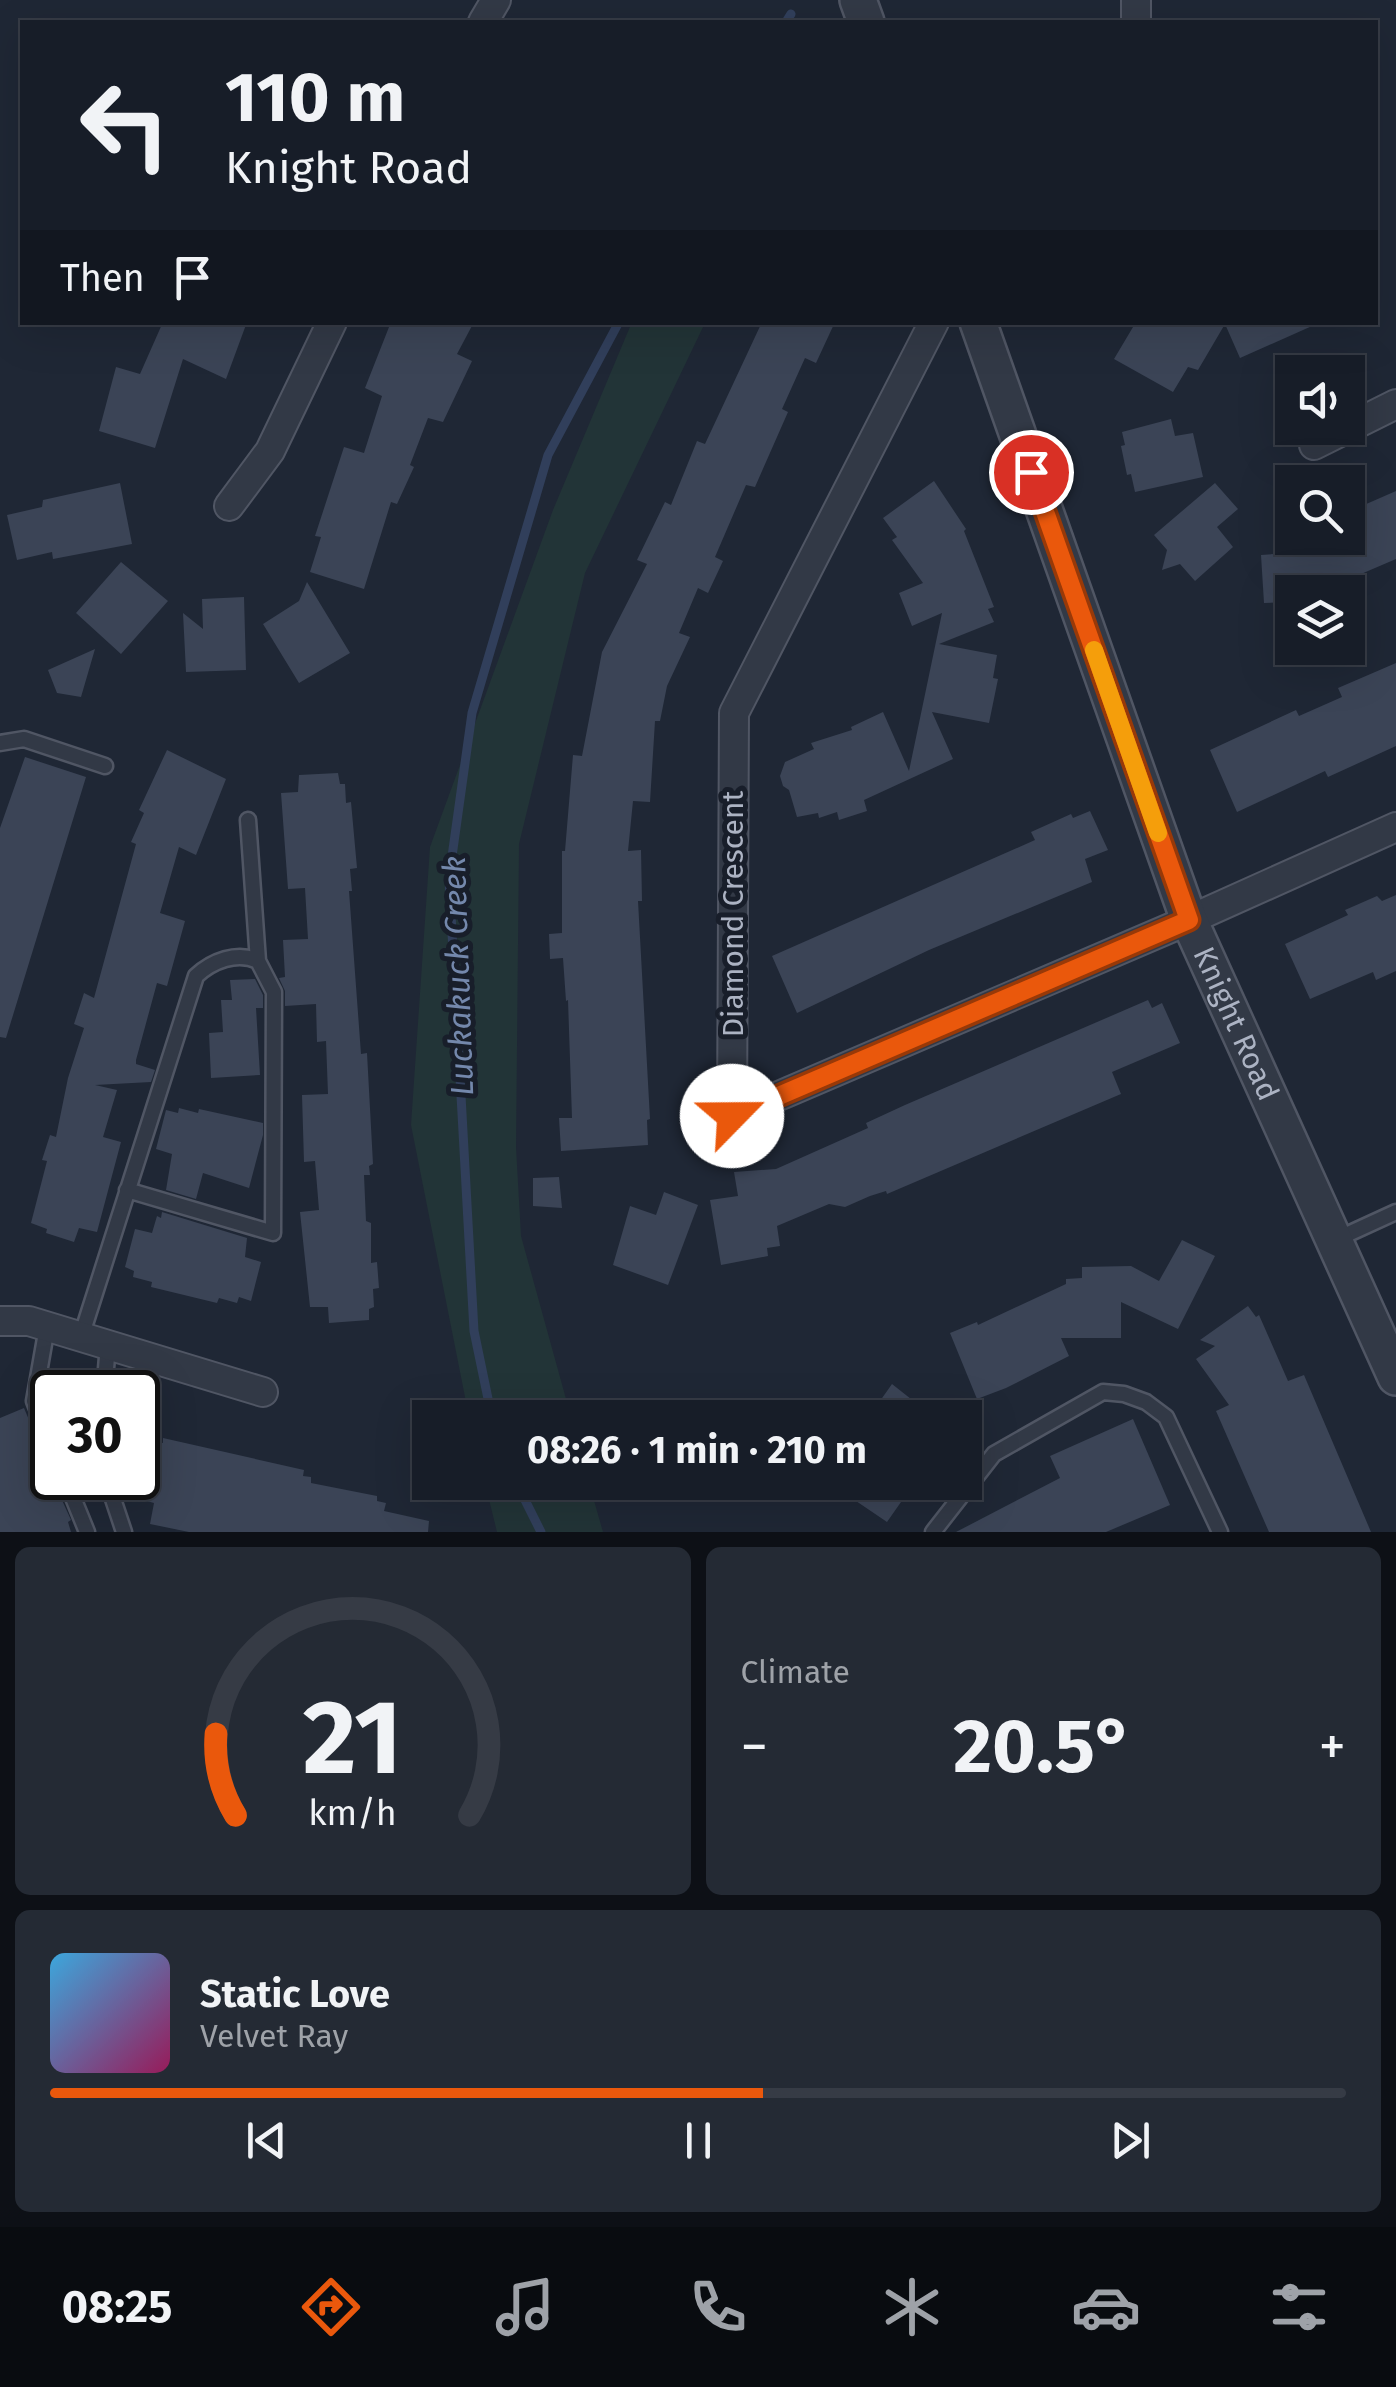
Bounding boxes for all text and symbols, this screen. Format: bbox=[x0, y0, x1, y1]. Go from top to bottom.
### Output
text: 110 m bbox=[225, 56, 405, 140]
icon: left bbox=[60, 60, 190, 190]
text: Knight Road bbox=[225, 141, 472, 195]
icon: arrive bbox=[165, 250, 220, 305]
text: Then bbox=[60, 255, 145, 301]
map controls bbox=[1275, 355, 1365, 665]
button: sound bbox=[1275, 355, 1365, 445]
pin bbox=[989, 430, 1074, 515]
icon: arrive bbox=[1004, 445, 1059, 500]
button: search bbox=[1275, 465, 1365, 555]
button: layers bbox=[1275, 575, 1365, 665]
street label: Diamond Crescent bbox=[715, 790, 751, 1037]
water label: Luckakuck Creek bbox=[435, 855, 481, 1097]
street label: Knight Road bbox=[1186, 941, 1286, 1106]
position arrow bbox=[680, 1064, 784, 1168]
speed limit sign: 30 bbox=[30, 1370, 160, 1500]
text: 08:26 · 1 min · 210 m bbox=[527, 1427, 867, 1473]
text: Climate bbox=[741, 1653, 850, 1691]
text: 21 bbox=[303, 1676, 403, 1801]
text: 20.5° bbox=[953, 1702, 1133, 1792]
text: − bbox=[741, 1714, 768, 1780]
text: + bbox=[1319, 1714, 1346, 1780]
text: km/h bbox=[309, 1792, 397, 1834]
text: Static Love bbox=[200, 1971, 390, 2017]
text: Velvet Ray bbox=[200, 2017, 348, 2055]
icon: previous bbox=[239, 2113, 294, 2168]
icon: pause bbox=[671, 2113, 726, 2168]
icon: next bbox=[1103, 2113, 1158, 2168]
icon: directions bbox=[296, 2272, 366, 2342]
icon: music bbox=[490, 2272, 560, 2342]
icon: phone bbox=[683, 2272, 753, 2342]
icon: climate bbox=[877, 2272, 947, 2342]
icon: car bbox=[1071, 2272, 1141, 2342]
icon: filters bbox=[1264, 2272, 1334, 2342]
text: 08:25 bbox=[62, 2280, 172, 2334]

